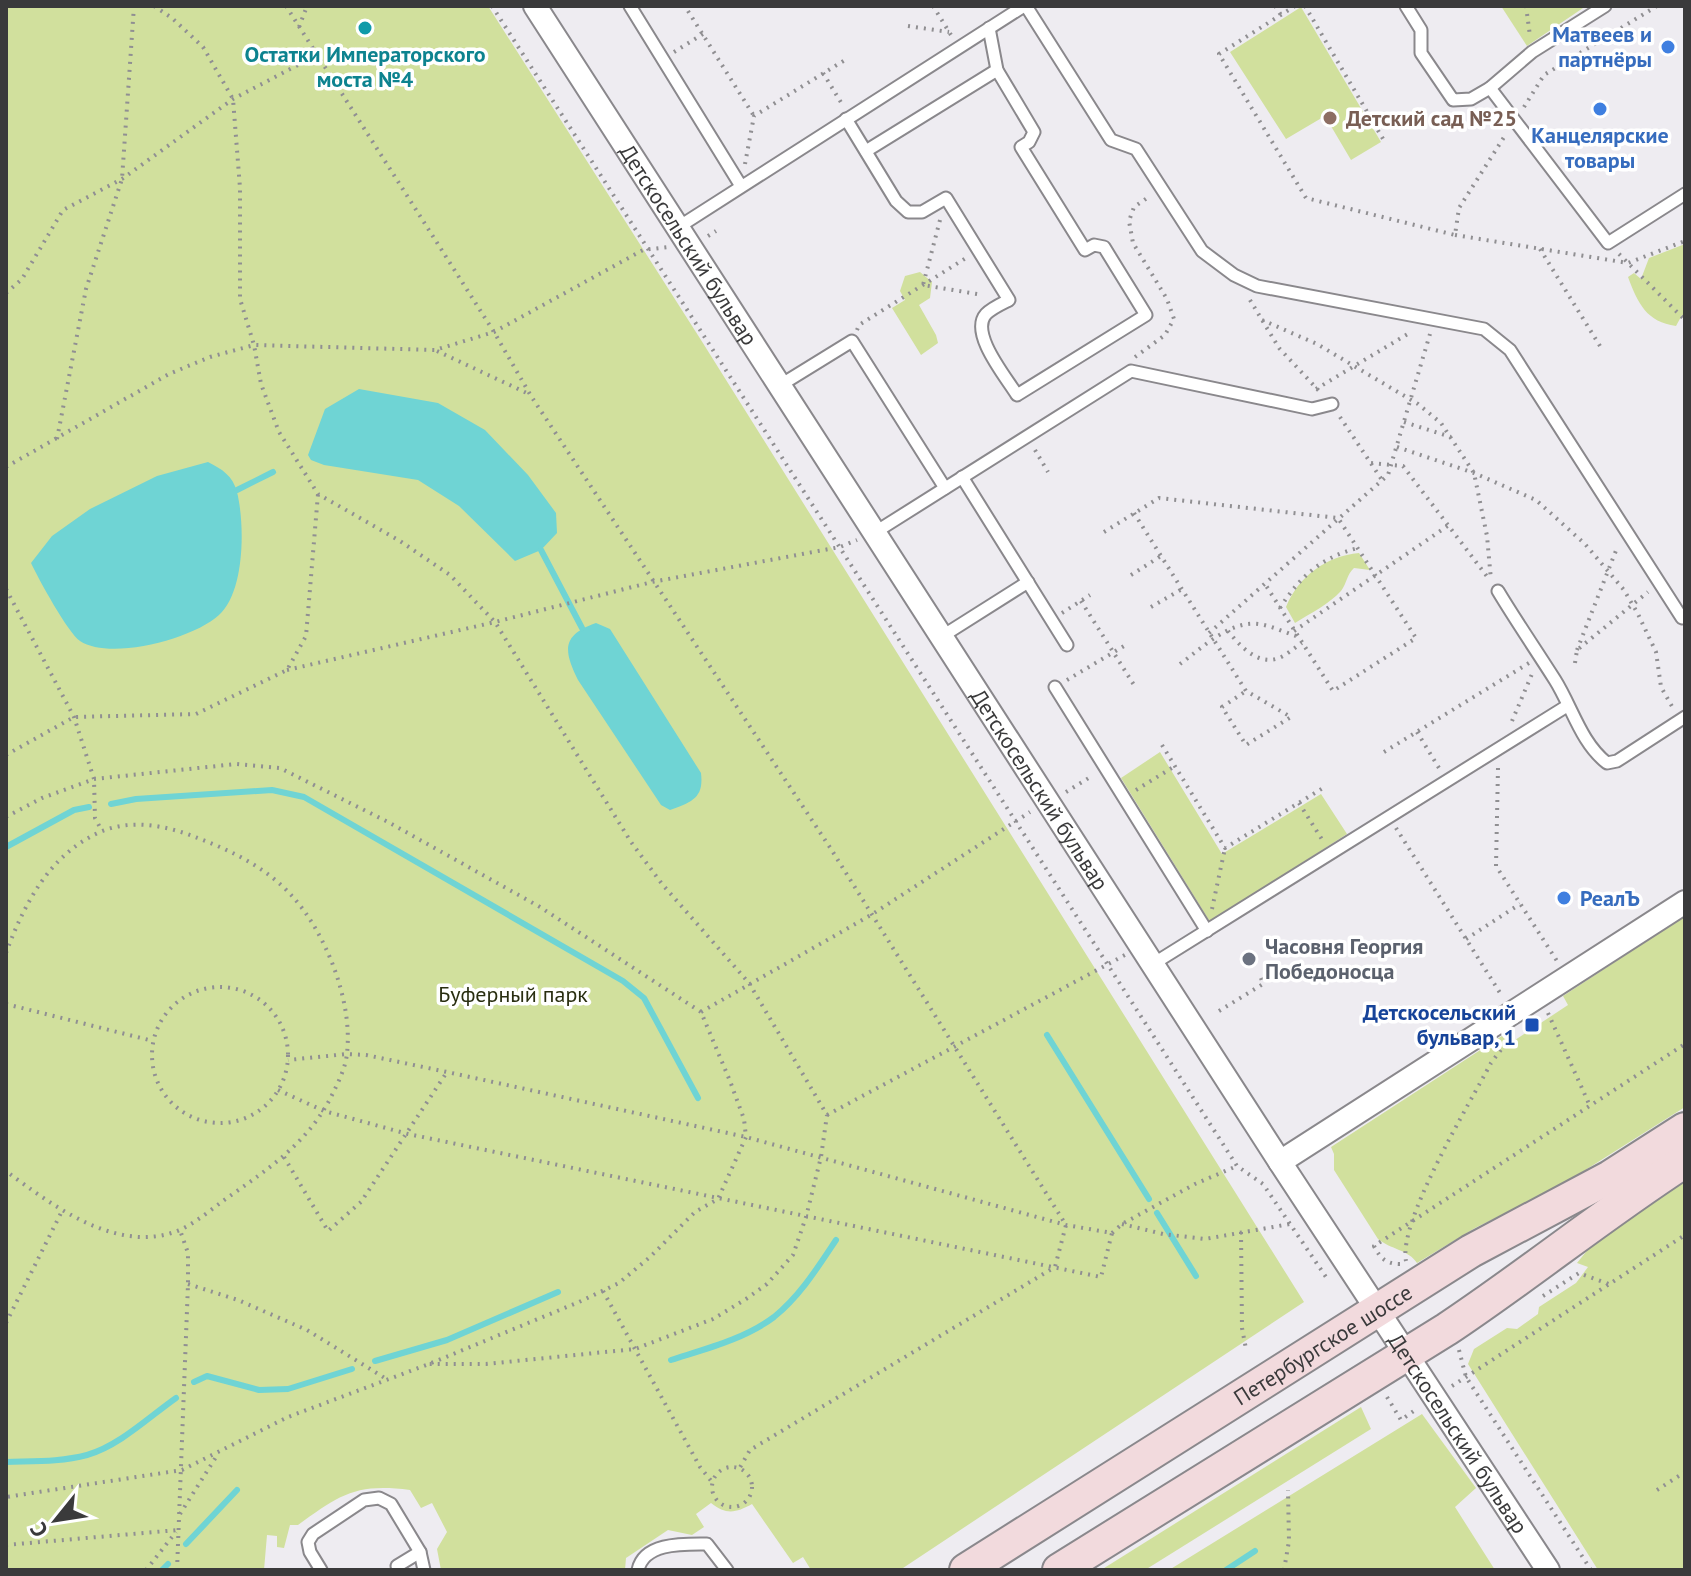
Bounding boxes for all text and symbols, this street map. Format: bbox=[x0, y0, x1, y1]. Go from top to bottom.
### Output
marker: Остатки Императорского моста №4 bbox=[356, 19, 374, 37]
place label: Матвеев и партнёры bbox=[1552, 20, 1652, 73]
marker: Матвеев и партнёры bbox=[1659, 38, 1677, 56]
place label: Остатки Императорского моста №4 bbox=[244, 40, 486, 93]
marker: Канцелярские товары bbox=[1591, 100, 1609, 118]
place label: Детский сад №25 bbox=[1346, 104, 1517, 132]
marker: Детский сад №25 bbox=[1321, 109, 1339, 127]
place label: Канцелярские товары bbox=[1531, 121, 1669, 174]
street label: Детскосельский бульвар bbox=[614, 139, 764, 351]
street label: Детскосельский бульвар bbox=[965, 683, 1115, 895]
place label: РеалЪ bbox=[1580, 884, 1640, 912]
marker: РеалЪ bbox=[1555, 889, 1573, 907]
place label: Часовня Георгия Победоносца bbox=[1265, 932, 1423, 985]
marker: Часовня Георгия Победоносца bbox=[1240, 950, 1258, 968]
park label: Буферный парк bbox=[438, 980, 588, 1008]
place label: Детскосельский бульвар, 1 bbox=[1363, 998, 1516, 1051]
marker: Детскосельский бульвар, 1 bbox=[1523, 1016, 1541, 1034]
street label: Петербургское шоссе bbox=[1228, 1278, 1417, 1411]
street label: Детскосельский бульвар bbox=[1382, 1328, 1534, 1539]
north arrow bbox=[16, 1480, 96, 1560]
text: С bbox=[23, 1518, 54, 1542]

